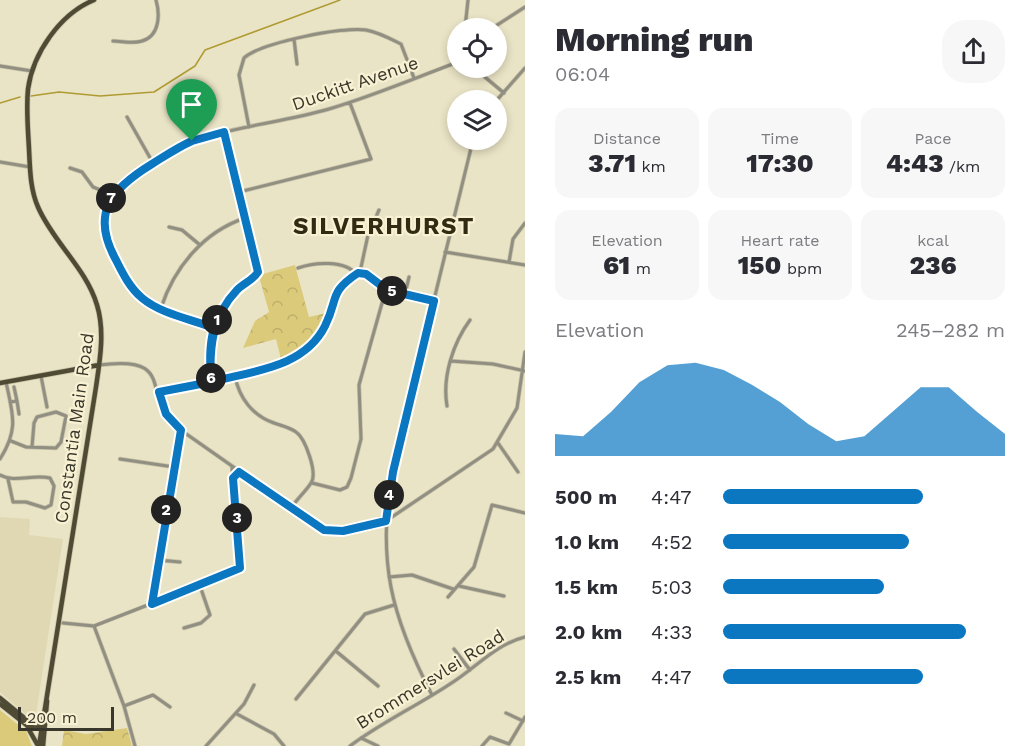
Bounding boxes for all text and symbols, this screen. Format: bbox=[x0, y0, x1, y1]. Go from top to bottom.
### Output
map controls bbox=[447, 18, 507, 150]
button: locate bbox=[447, 18, 507, 78]
text: Morning run bbox=[555, 20, 754, 59]
button: share bbox=[942, 20, 1005, 83]
street label: Duckitt Avenue bbox=[289, 52, 421, 114]
text: 06:04 bbox=[555, 62, 610, 86]
pin bbox=[166, 79, 217, 141]
icon: arrive bbox=[175, 88, 208, 121]
button: layers bbox=[447, 90, 507, 150]
text: Distance bbox=[593, 129, 661, 148]
text: Time bbox=[761, 129, 799, 148]
text: Pace bbox=[914, 129, 952, 148]
text: 3.71 bbox=[588, 148, 636, 178]
text: 17:30 bbox=[746, 148, 814, 178]
text: 4:43 bbox=[886, 148, 943, 178]
text: km bbox=[636, 157, 666, 176]
text: /km bbox=[943, 157, 980, 176]
pin: 7 bbox=[96, 183, 126, 213]
text: 7 bbox=[106, 188, 116, 207]
district label: SILVERHURST bbox=[293, 212, 475, 240]
text: Elevation bbox=[591, 231, 663, 250]
text: Heart rate bbox=[740, 231, 820, 250]
text: kcal bbox=[917, 231, 949, 250]
text: 61 bbox=[603, 250, 630, 280]
text: 150 bbox=[738, 250, 781, 280]
text: 236 bbox=[909, 250, 957, 280]
text: m bbox=[630, 259, 651, 278]
text: bpm bbox=[781, 259, 822, 278]
pin: 5 bbox=[377, 276, 407, 306]
text: 5 bbox=[387, 281, 397, 300]
pin: 1 bbox=[202, 305, 232, 335]
text: 1 bbox=[214, 310, 220, 329]
text: Elevation bbox=[555, 318, 644, 342]
text: 245–282 m bbox=[896, 318, 1005, 342]
street label: Constantia Main Road bbox=[50, 331, 98, 525]
pin: 6 bbox=[196, 363, 226, 393]
text: 6 bbox=[206, 368, 216, 387]
pin: 4 bbox=[374, 480, 404, 510]
text: 4 bbox=[384, 485, 394, 504]
text: 500 m bbox=[555, 485, 617, 509]
text: 4:47 bbox=[651, 485, 692, 509]
pin: 2 bbox=[151, 495, 181, 525]
text: 2 bbox=[161, 500, 171, 519]
pin: 3 bbox=[222, 503, 252, 533]
text: 3 bbox=[232, 508, 242, 527]
text: 1.0 km bbox=[555, 530, 619, 554]
text: 4:52 bbox=[651, 530, 692, 554]
text: 1.5 km bbox=[555, 575, 618, 599]
text: 5:03 bbox=[651, 575, 692, 599]
text: 2.0 km bbox=[555, 620, 622, 644]
text: 4:33 bbox=[651, 620, 692, 644]
street label: Brommersvlei Road bbox=[352, 625, 508, 733]
text: 2.5 km bbox=[555, 665, 621, 689]
text: 4:47 bbox=[651, 665, 692, 689]
scale bar bbox=[18, 704, 114, 732]
text: 200 m bbox=[27, 708, 77, 727]

